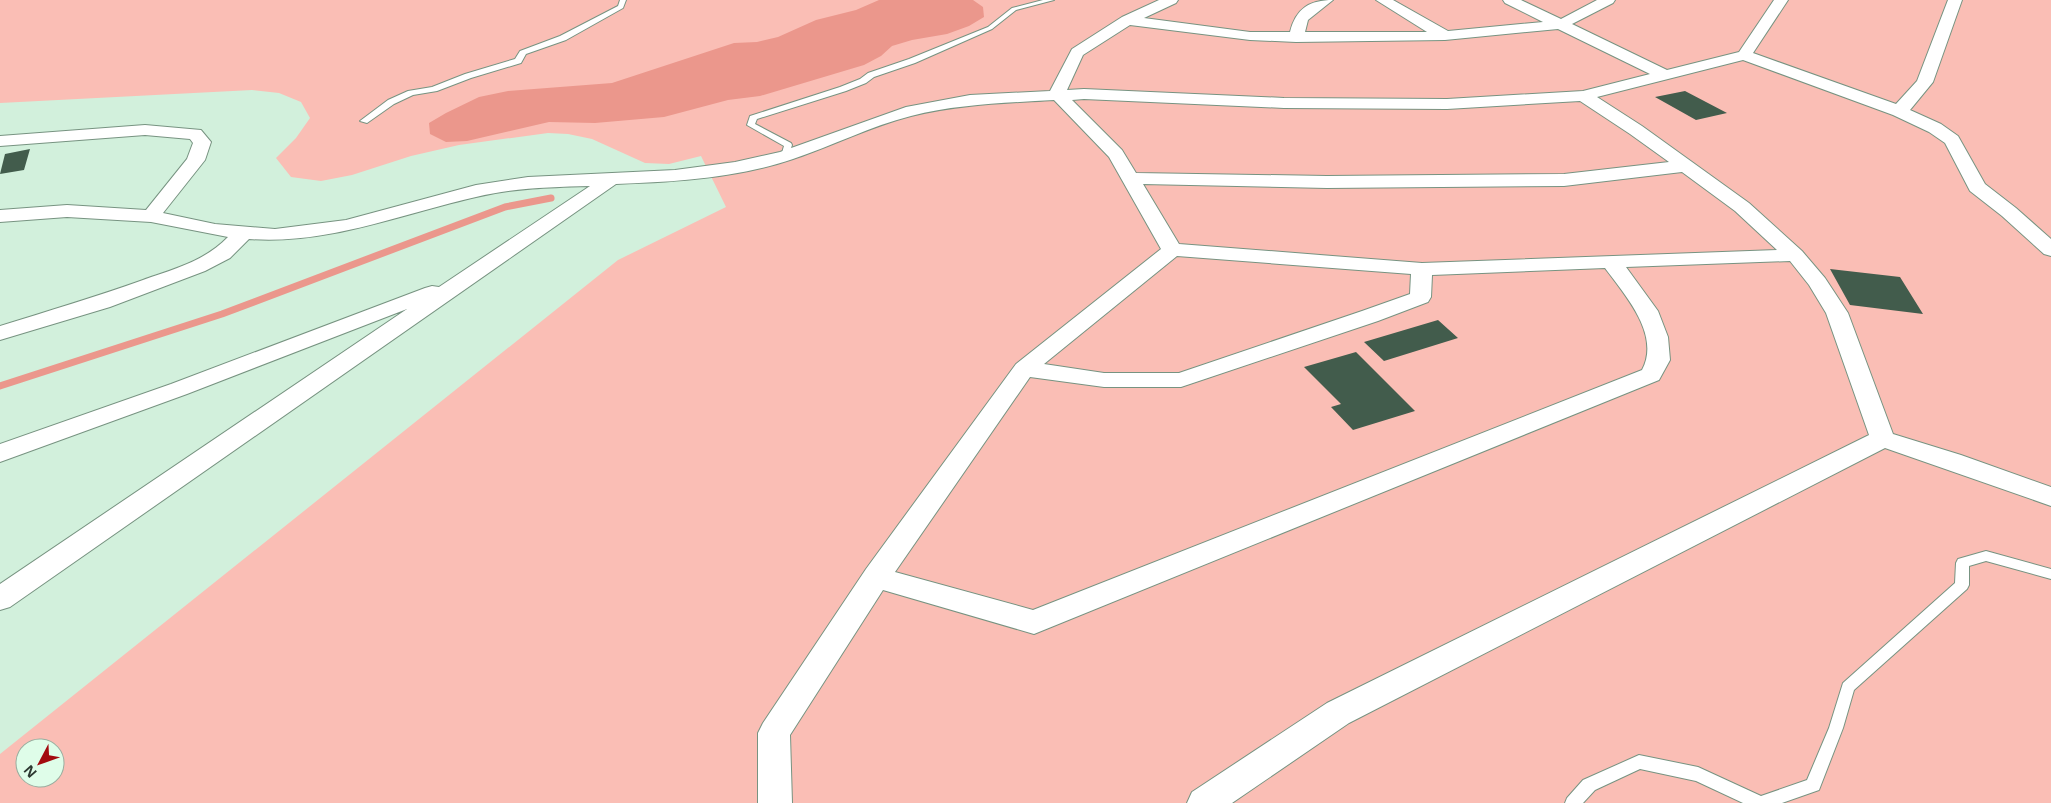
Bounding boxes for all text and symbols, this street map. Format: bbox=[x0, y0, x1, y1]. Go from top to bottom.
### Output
north arrow bbox=[15, 738, 65, 788]
text: N bbox=[19, 761, 41, 782]

